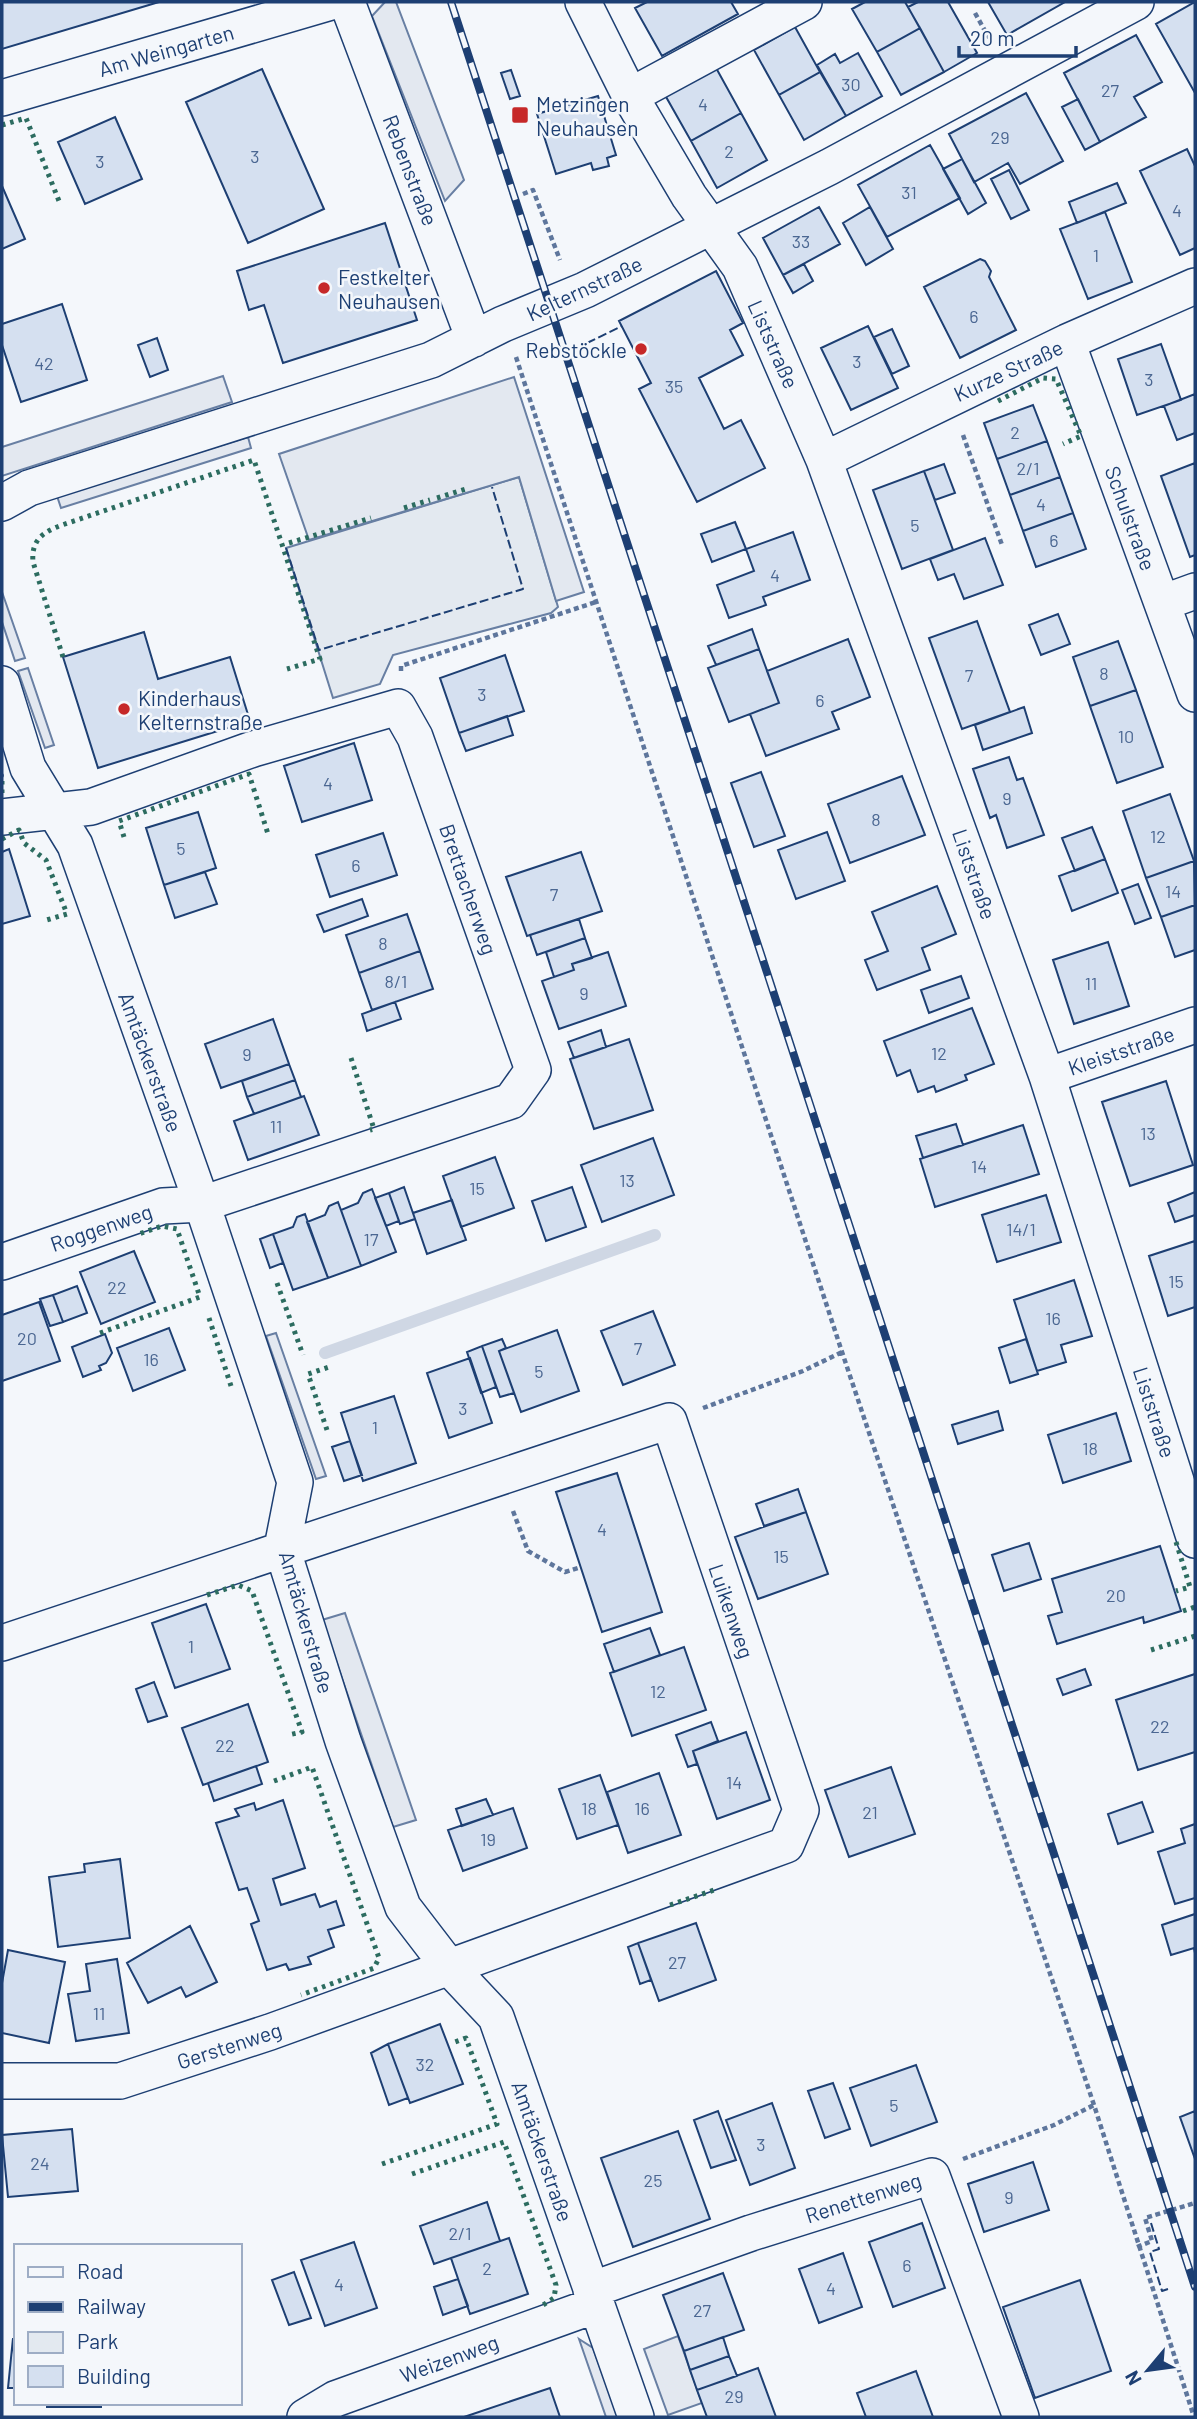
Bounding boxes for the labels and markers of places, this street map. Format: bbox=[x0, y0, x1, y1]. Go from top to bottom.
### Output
place label: Metzingen Neuhausen bbox=[536, 91, 639, 140]
marker: Metzingen Neuhausen bbox=[510, 105, 530, 125]
place label: Festkelter Neuhausen bbox=[338, 264, 441, 313]
marker: Festkelter Neuhausen bbox=[316, 280, 332, 296]
place label: Rebstöckle bbox=[525, 337, 627, 362]
marker: Rebstöckle bbox=[633, 341, 649, 357]
place label: Kinderhaus Kelternstraße bbox=[138, 685, 263, 734]
marker: Kinderhaus Kelternstraße bbox=[116, 701, 132, 717]

